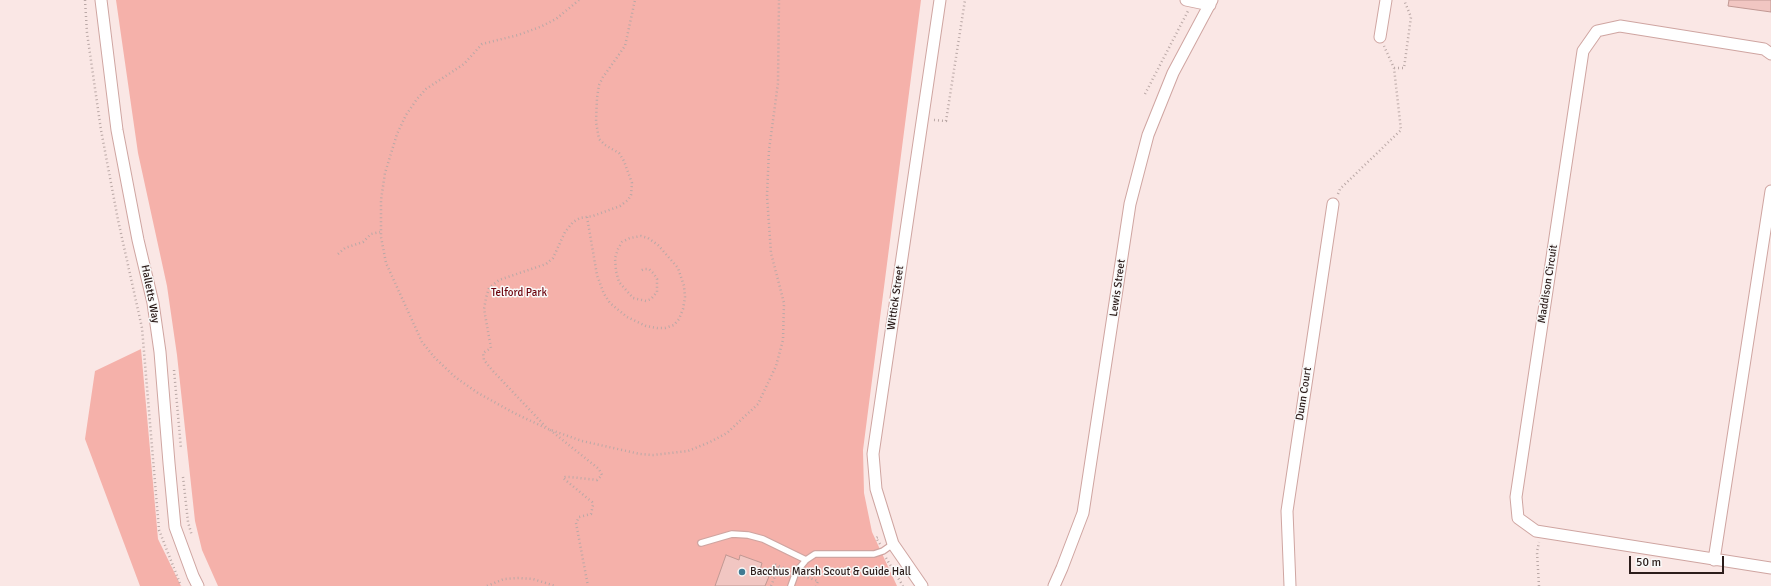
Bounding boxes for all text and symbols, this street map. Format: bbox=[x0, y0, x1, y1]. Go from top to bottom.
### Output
street label: Maddison Circuit bbox=[1535, 244, 1561, 324]
street label: Lewis Street bbox=[1107, 258, 1129, 318]
street label: Halletts Way bbox=[138, 264, 162, 324]
street label: Wittick Street bbox=[885, 265, 907, 331]
park label: Telford Park bbox=[491, 286, 547, 300]
street label: Dunn Court bbox=[1293, 366, 1315, 422]
scale bar bbox=[1631, 548, 1726, 574]
text: 50 m bbox=[1636, 555, 1661, 570]
place label: Bacchus Marsh Scout & Guide Hall bbox=[750, 565, 911, 579]
marker: Bacchus Marsh Scout & Guide Hall bbox=[737, 567, 747, 577]

